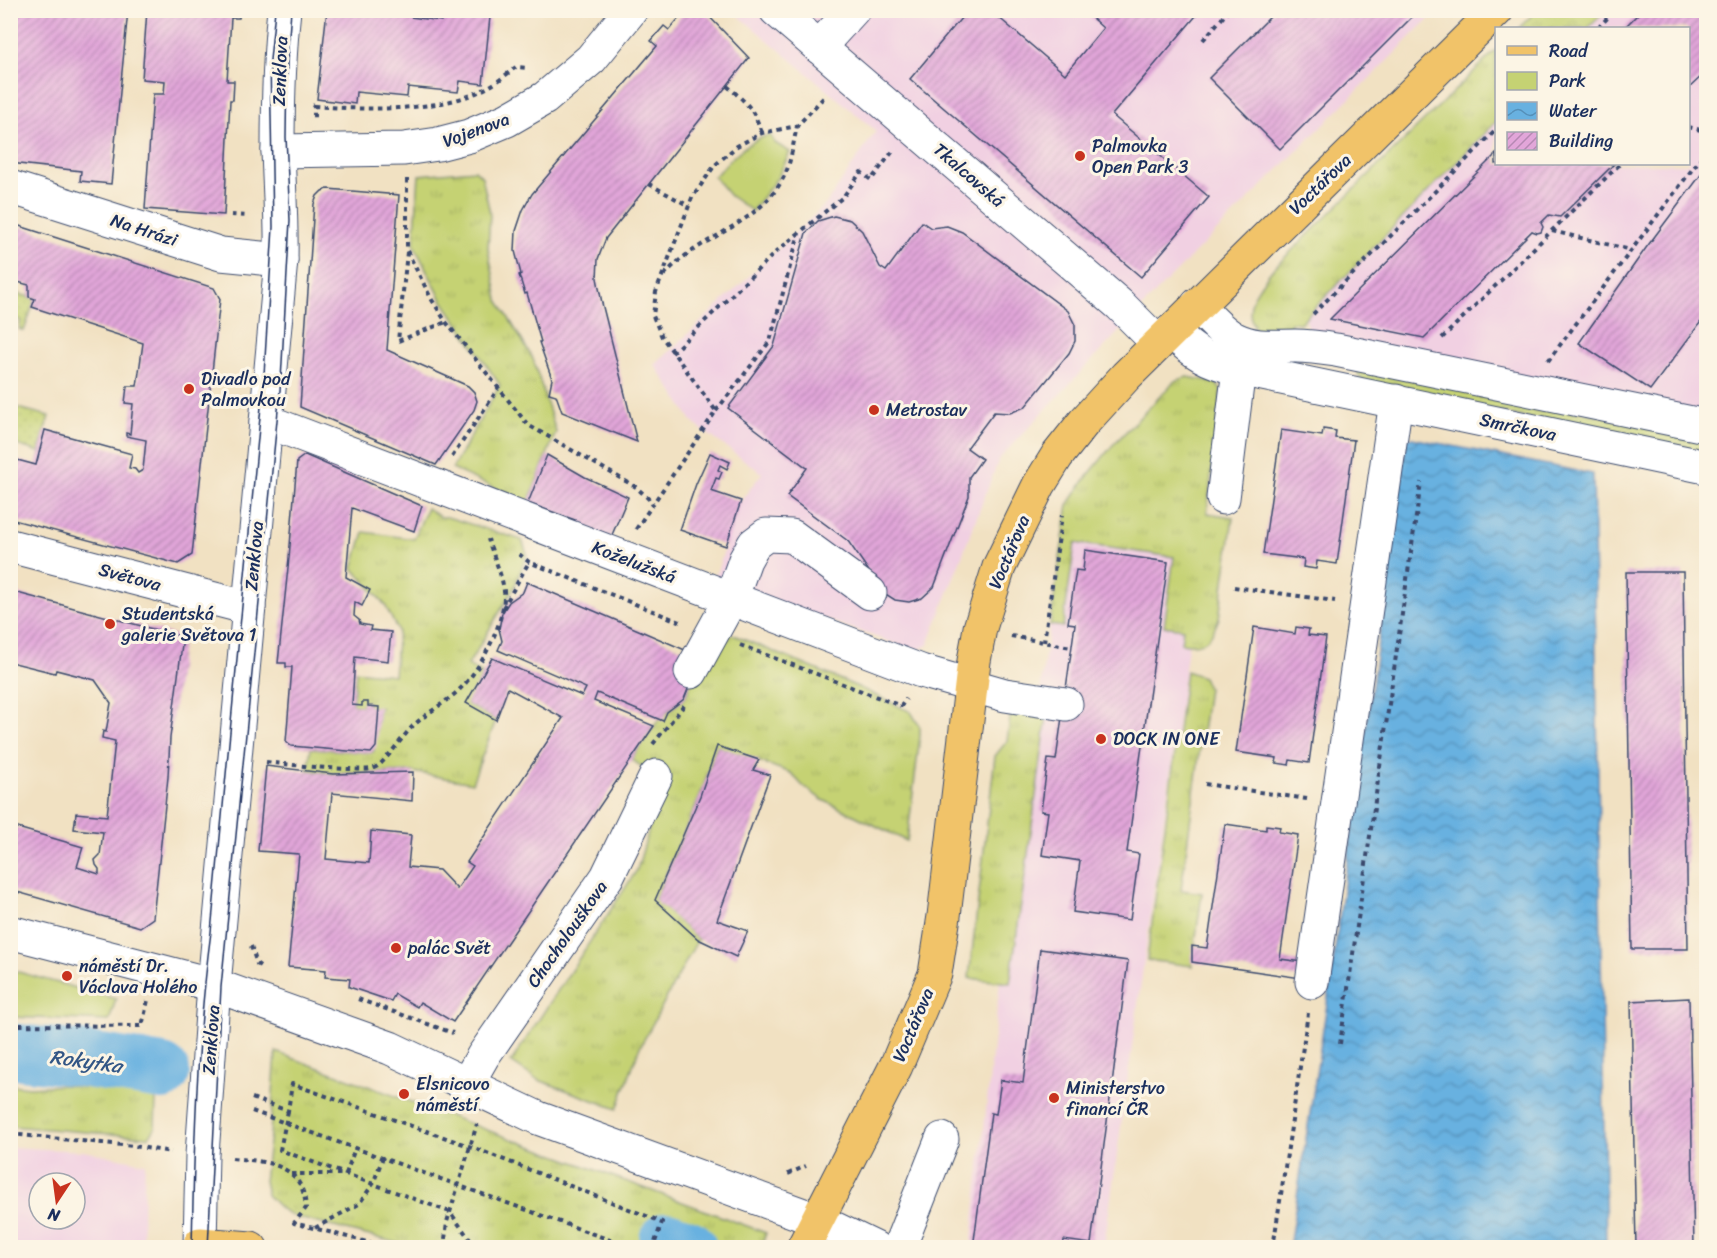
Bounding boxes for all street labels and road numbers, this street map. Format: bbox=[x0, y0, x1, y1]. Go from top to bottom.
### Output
street label: Zenklova bbox=[263, 35, 297, 107]
street label: Vojenova bbox=[438, 103, 514, 157]
street label: Tkalcovská bbox=[926, 134, 1012, 216]
street label: Voctářova bbox=[1281, 145, 1359, 223]
street label: Na Hrázi bbox=[106, 204, 183, 256]
street label: Smrčkova bbox=[1477, 403, 1560, 451]
street label: Voctářova bbox=[979, 510, 1039, 594]
street label: Zenklova bbox=[235, 520, 273, 592]
street label: Koželužská bbox=[587, 531, 681, 593]
street label: Světova bbox=[95, 553, 166, 601]
street label: Chocholouškova bbox=[518, 873, 616, 995]
street label: Voctářova bbox=[883, 983, 943, 1067]
street label: Zenklova bbox=[193, 1004, 229, 1076]

